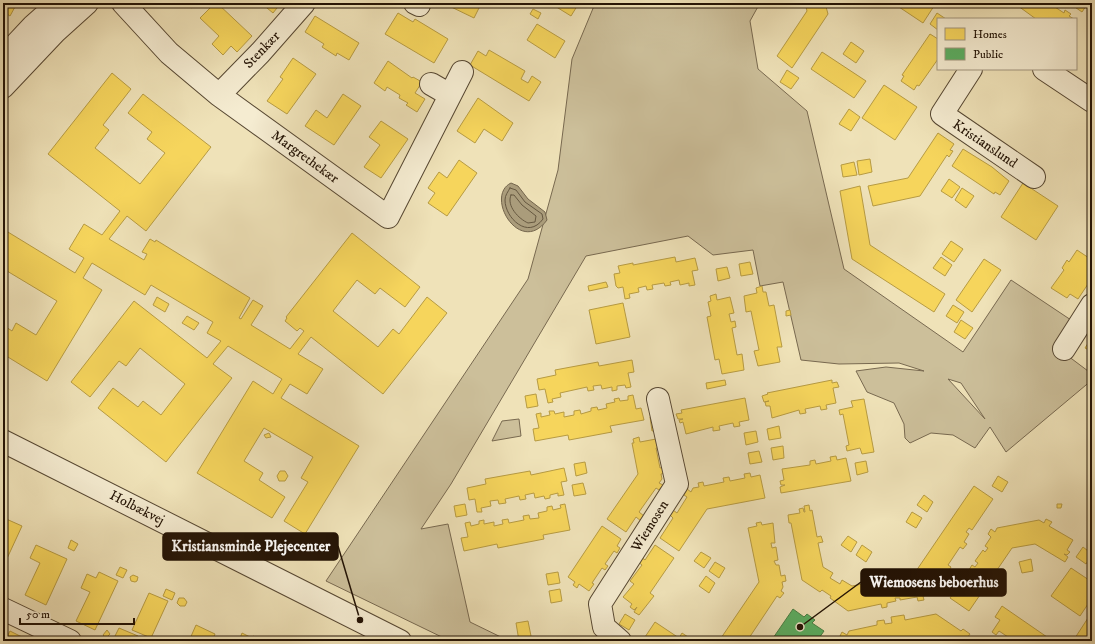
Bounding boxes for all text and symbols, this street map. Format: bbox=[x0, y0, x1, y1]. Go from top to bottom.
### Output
legend bbox=[937, 18, 1077, 70]
street label: Stenkær bbox=[240, 27, 285, 72]
text: Homes bbox=[973, 27, 1007, 42]
text: Public bbox=[973, 47, 1003, 62]
street label: Kristianslund bbox=[949, 116, 1021, 172]
street label: Margrethekær bbox=[268, 126, 343, 188]
street label: Holbækvej bbox=[106, 487, 168, 529]
street label: Wiemosen bbox=[627, 496, 673, 556]
callout: Kristiansminde Plejecenter bbox=[163, 533, 338, 560]
text: Kristiansminde Plejecenter bbox=[172, 537, 331, 556]
callout: Wiemosens beboerhus bbox=[861, 569, 1006, 596]
text: Wiemosens beboerhus bbox=[869, 573, 998, 592]
scale bar bbox=[20, 600, 134, 626]
text: 50 m bbox=[26, 607, 50, 622]

